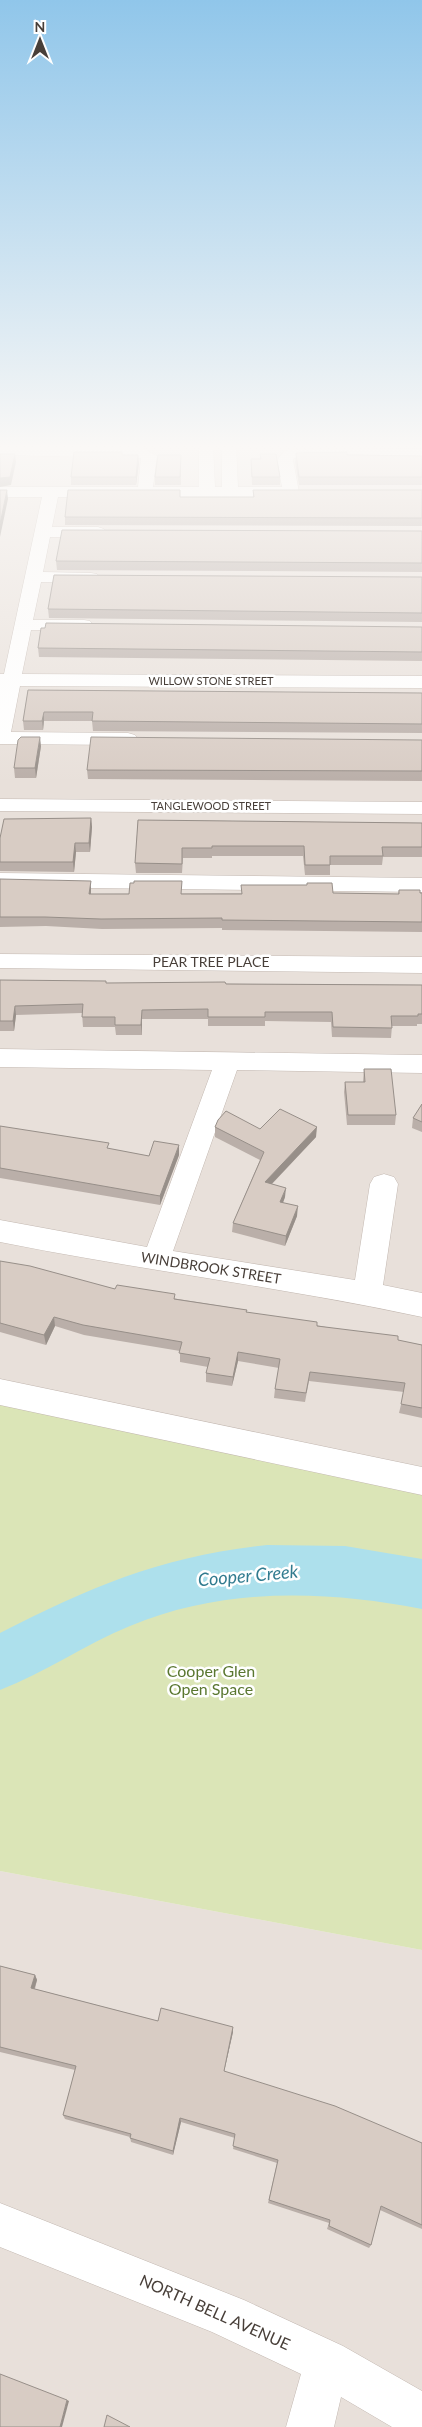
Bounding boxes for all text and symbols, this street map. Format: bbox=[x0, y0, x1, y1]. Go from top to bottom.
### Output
north arrow bbox=[15, 15, 65, 65]
text: N bbox=[35, 18, 45, 35]
street label: WILLOW STONE STREET bbox=[148, 674, 274, 687]
street label: TANGLEWOOD STREET bbox=[151, 799, 272, 812]
street label: PEAR TREE PLACE bbox=[153, 953, 269, 970]
street label: WINDBROOK STREET bbox=[140, 1248, 283, 1287]
water label: Cooper Creek bbox=[197, 1560, 299, 1590]
park label: Cooper Glen Open Space bbox=[167, 1661, 255, 1698]
street label: NORTH BELL AVENUE bbox=[137, 2270, 293, 2353]

